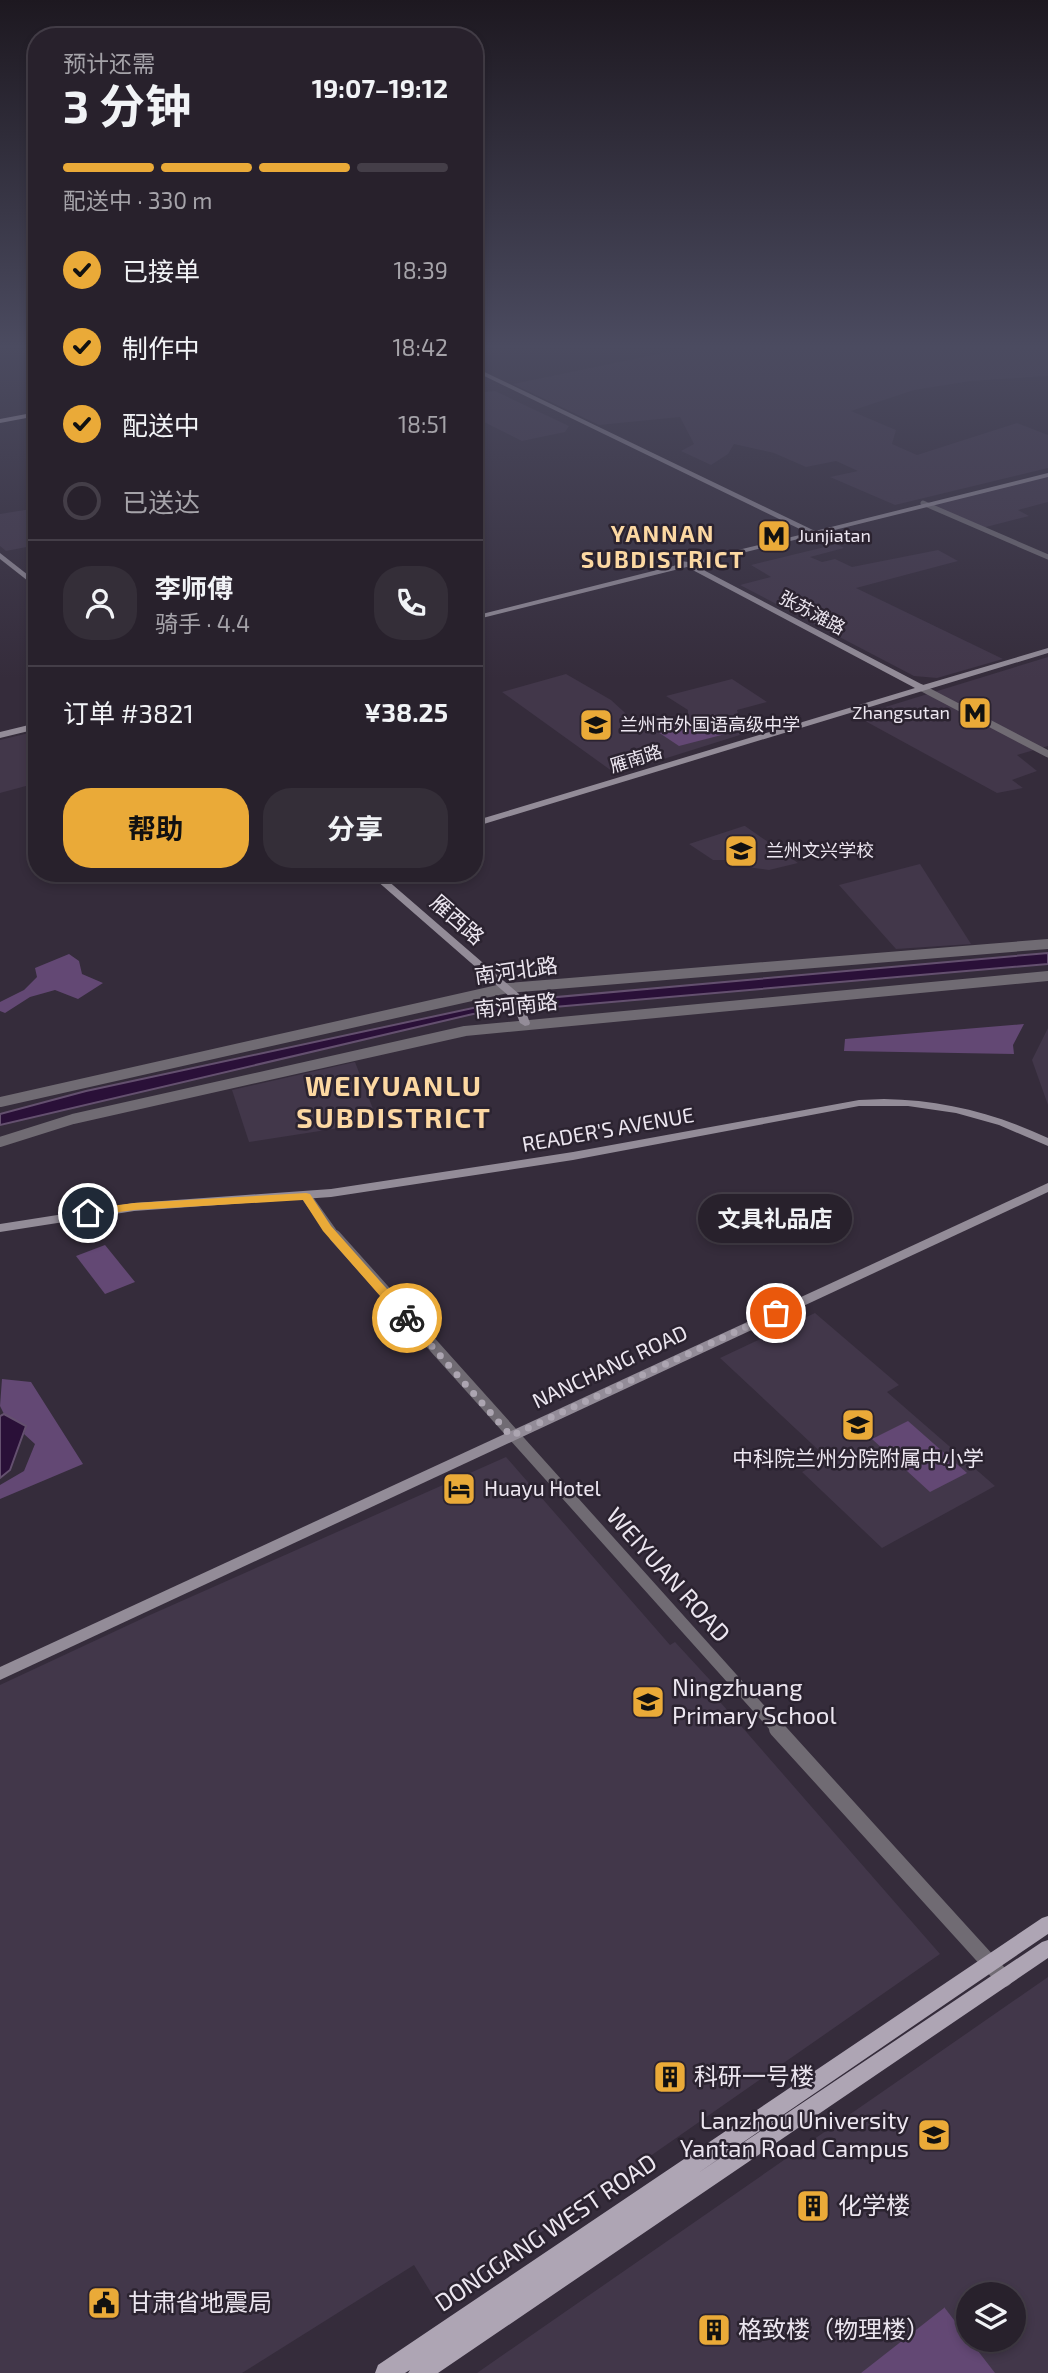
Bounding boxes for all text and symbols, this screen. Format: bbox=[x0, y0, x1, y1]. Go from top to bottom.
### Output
text: 预计还需 bbox=[63, 49, 155, 77]
text: 19:07–19:12 bbox=[312, 72, 448, 103]
text: 3 分钟 bbox=[63, 77, 191, 132]
text: 配送中 · 330 m bbox=[63, 186, 212, 214]
icon: check bbox=[63, 251, 101, 289]
text: 已接单 bbox=[122, 255, 200, 286]
text: 18:39 bbox=[394, 256, 448, 284]
icon: check bbox=[63, 328, 101, 366]
text: 制作中 bbox=[122, 332, 200, 363]
text: 18:42 bbox=[392, 333, 448, 361]
icon: check bbox=[63, 405, 101, 443]
text: 配送中 bbox=[122, 409, 200, 440]
text: 18:51 bbox=[398, 410, 448, 438]
text: 已送达 bbox=[122, 486, 200, 517]
metro station icon: Junjiatan bbox=[755, 517, 793, 555]
district label: YANNAN SUBDISTRICT bbox=[581, 519, 745, 573]
place label: Junjiatan bbox=[798, 524, 871, 546]
button: person bbox=[63, 566, 137, 640]
button: phone bbox=[374, 566, 448, 640]
text: 李师傅 bbox=[155, 572, 233, 603]
street label: 张苏滩路 bbox=[776, 586, 849, 639]
text: 骑手 · 4.4 bbox=[155, 609, 250, 637]
metro station icon: Zhangsutan bbox=[956, 694, 994, 732]
text: ¥38.25 bbox=[364, 696, 448, 727]
text: 订单 #3821 bbox=[63, 697, 194, 728]
place label: Zhangsutan bbox=[852, 701, 950, 723]
school or university icon: 兰州市外国语高级中学 bbox=[577, 706, 615, 744]
place label: 兰州市外国语高级中学 bbox=[620, 713, 800, 735]
street label: 雁南路 bbox=[607, 740, 665, 776]
button: 帮助 bbox=[63, 788, 249, 868]
button: 分享 bbox=[263, 788, 448, 868]
school or university icon: 兰州文兴学校 bbox=[722, 832, 760, 870]
place label: 兰州文兴学校 bbox=[766, 839, 874, 861]
street label: 雁西路 bbox=[426, 889, 490, 949]
street label: 南河北路 bbox=[472, 951, 559, 988]
street label: 南河南路 bbox=[473, 988, 559, 1021]
district label: WEIYUANLU SUBDISTRICT bbox=[296, 1068, 492, 1134]
street label: READER'S AVENUE bbox=[520, 1101, 696, 1156]
pin bbox=[58, 1183, 118, 1243]
icon: home bbox=[69, 1194, 107, 1232]
callout: 文具礼品店 bbox=[699, 1194, 853, 1243]
text: 文具礼品店 bbox=[718, 1204, 833, 1232]
courier bbox=[372, 1283, 442, 1353]
pin bbox=[746, 1283, 806, 1343]
icon: bag bbox=[757, 1294, 795, 1332]
icon: bike bbox=[388, 1299, 426, 1337]
street label: NANCHANG ROAD bbox=[528, 1319, 691, 1413]
school or university icon: 中科院兰州分院附属中小学 bbox=[839, 1406, 877, 1444]
place label: 中科院兰州分院附属中小学 bbox=[732, 1445, 984, 1470]
hotel icon: Huayu Hotel bbox=[440, 1470, 478, 1508]
place label: Huayu Hotel bbox=[484, 1475, 602, 1500]
street label: WEIYUAN ROAD bbox=[601, 1501, 737, 1647]
place label: Ningzhuang Primary School bbox=[672, 1672, 837, 1729]
school or university icon: Ningzhuang Primary School bbox=[629, 1683, 667, 1721]
building icon: 科研一号楼 bbox=[651, 2058, 689, 2096]
place label: 科研一号楼 bbox=[694, 2061, 814, 2090]
place label: Lanzhou University Yantan Road Campus bbox=[680, 2105, 909, 2162]
school or university icon: Lanzhou University Yantan Road Campus bbox=[915, 2116, 953, 2154]
street label: DONGGANG WEST ROAD bbox=[429, 2147, 661, 2317]
building icon: 化学楼 bbox=[794, 2187, 832, 2225]
place label: 化学楼 bbox=[838, 2190, 910, 2219]
map controls bbox=[956, 2282, 1026, 2352]
button: layers bbox=[956, 2282, 1026, 2352]
public building icon: 甘肃省地震局 bbox=[85, 2284, 123, 2322]
place label: 甘肃省地震局 bbox=[128, 2287, 272, 2316]
building icon: 格致楼（物理楼） bbox=[695, 2311, 733, 2349]
place label: 格致楼（物理楼） bbox=[738, 2314, 930, 2343]

